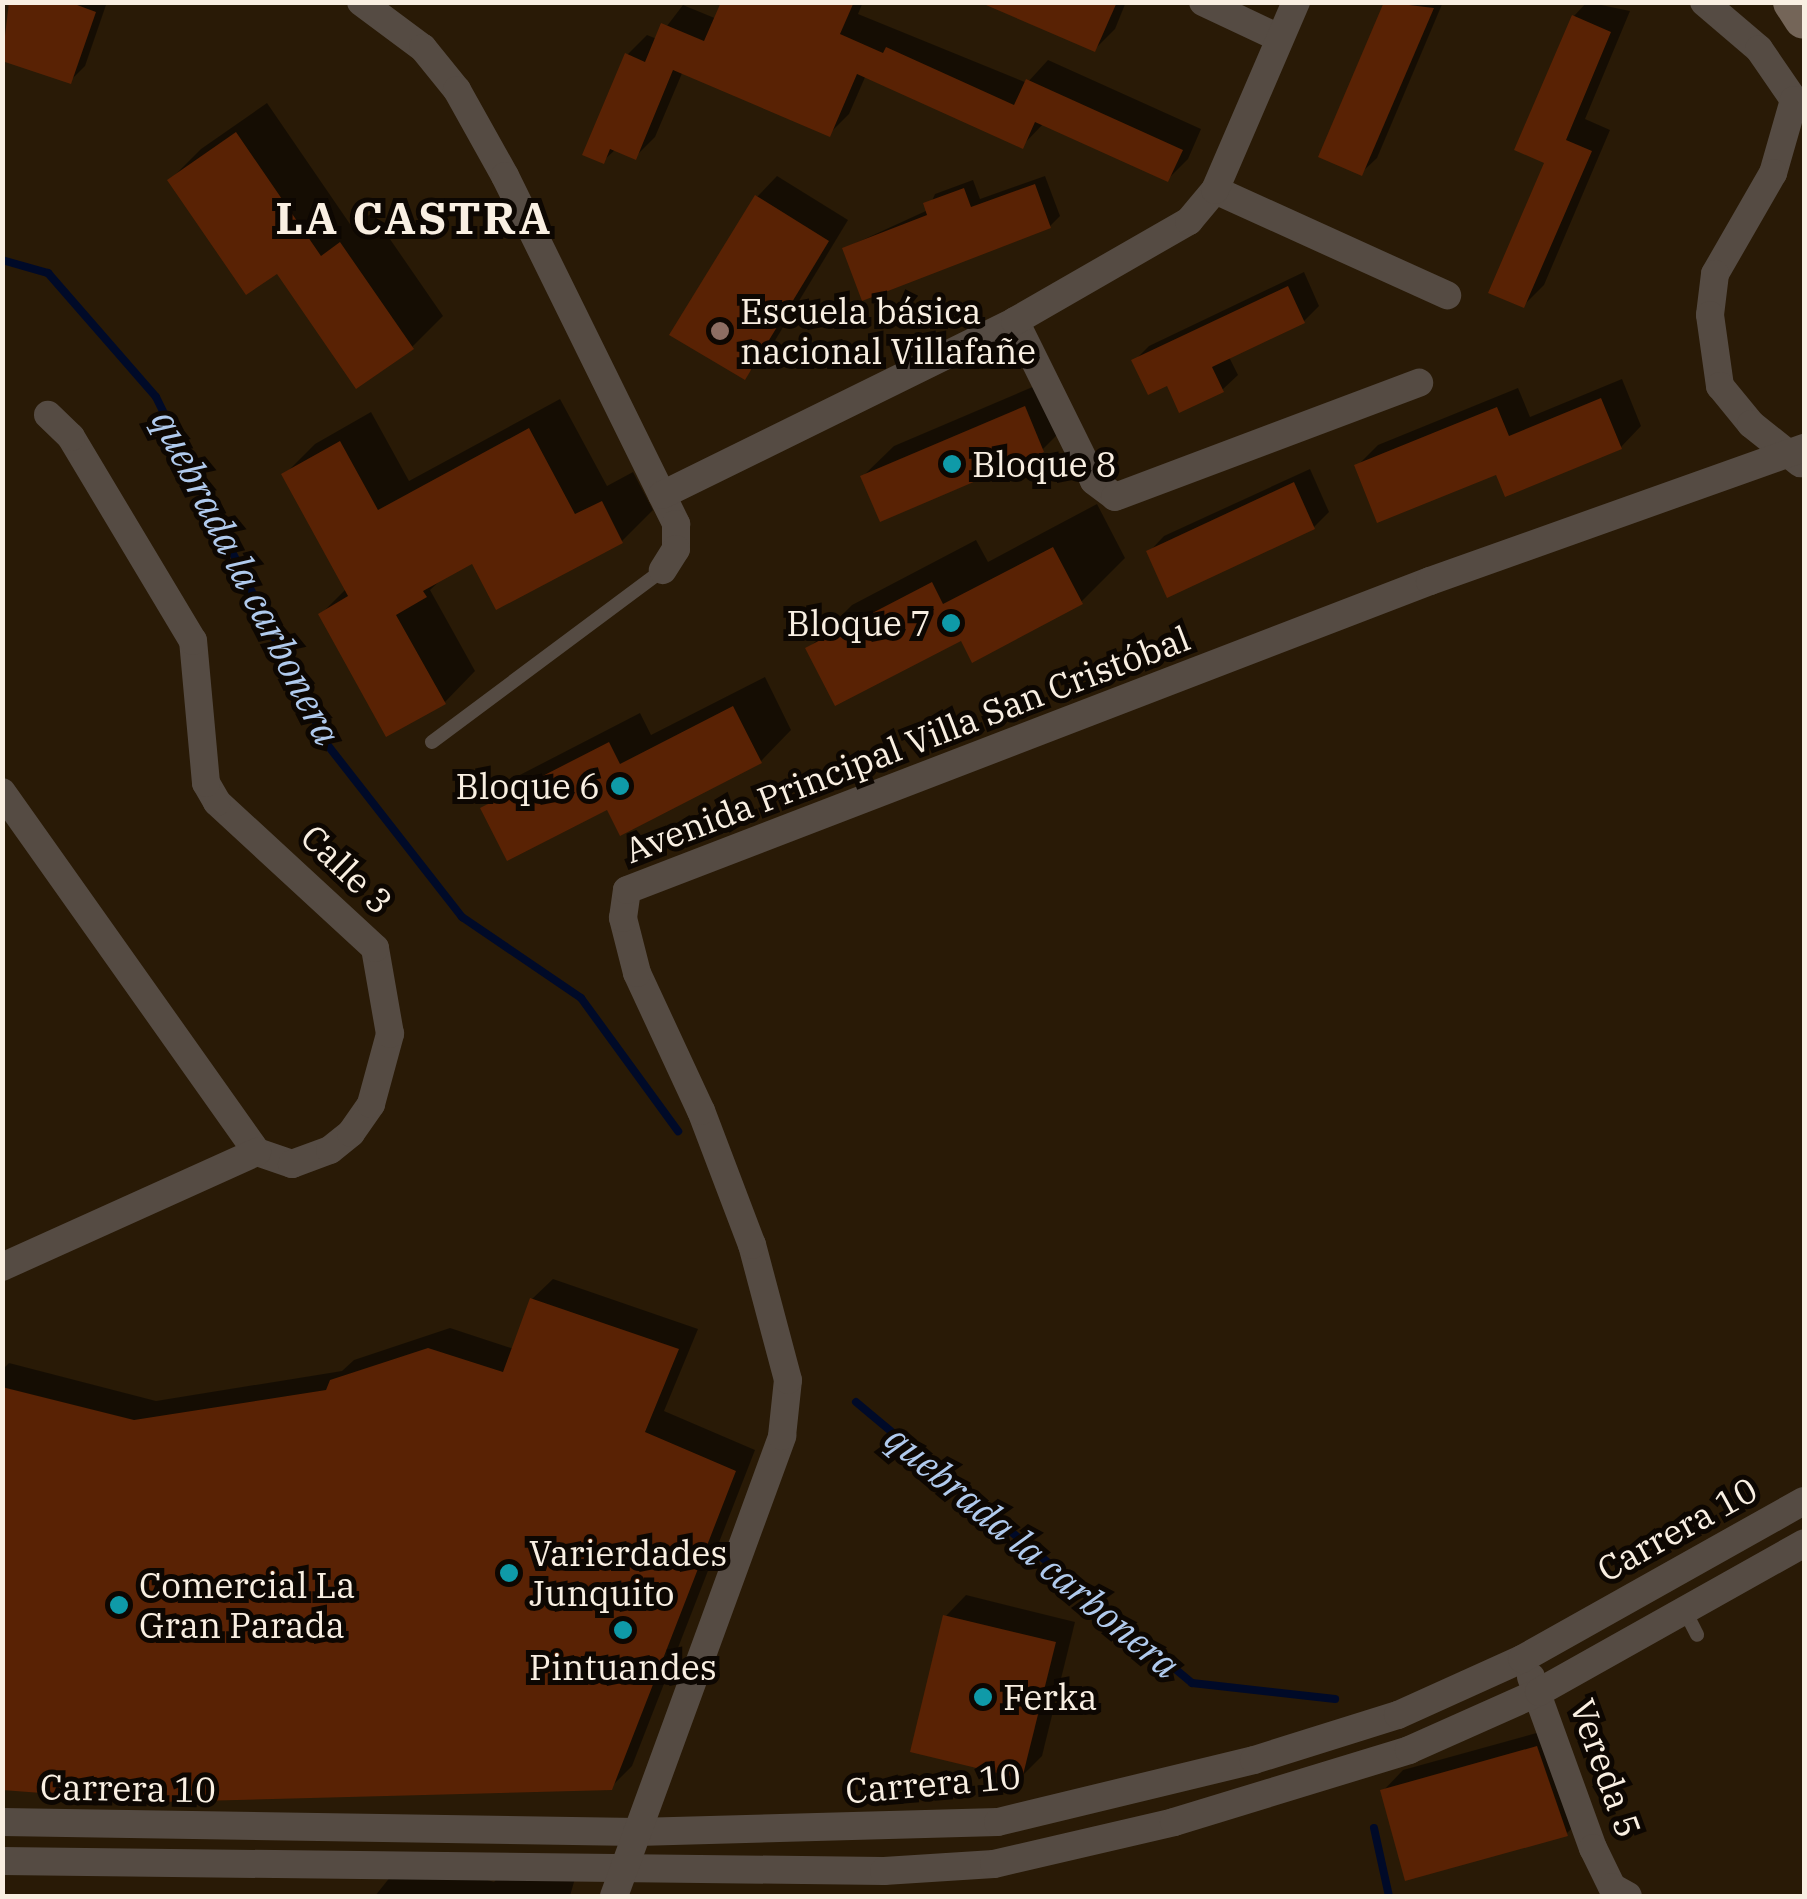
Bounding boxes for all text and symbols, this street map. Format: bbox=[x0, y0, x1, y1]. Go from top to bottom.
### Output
district label: LA CASTRA bbox=[275, 191, 553, 245]
place label: Escuela básica nacional Villafañe bbox=[740, 290, 1036, 372]
marker: Escuela básica nacional Villafañe bbox=[709, 320, 731, 342]
water label: quebrada la carbonera bbox=[143, 402, 351, 752]
place label: Bloque 8 bbox=[972, 443, 1117, 485]
marker: Bloque 8 bbox=[941, 453, 963, 475]
place label: Bloque 7 bbox=[786, 602, 931, 644]
marker: Bloque 7 bbox=[940, 612, 962, 634]
street label: Avenida Principal Villa San Cristóbal bbox=[619, 617, 1195, 871]
place label: Bloque 6 bbox=[455, 765, 600, 807]
marker: Bloque 6 bbox=[609, 775, 631, 797]
street label: Calle 3 bbox=[293, 816, 401, 922]
water label: quebrada la carbonera bbox=[877, 1415, 1189, 1687]
street label: Carrera 10 bbox=[1590, 1468, 1764, 1590]
place label: Varierdades Junquito bbox=[529, 1532, 727, 1614]
marker: Varierdades Junquito bbox=[498, 1562, 520, 1584]
place label: Comercial La Gran Parada bbox=[139, 1564, 355, 1646]
marker: Comercial La Gran Parada bbox=[108, 1594, 130, 1616]
marker: Pintuandes bbox=[612, 1619, 634, 1641]
place label: Pintuandes bbox=[529, 1646, 717, 1688]
place label: Ferka bbox=[1003, 1676, 1097, 1718]
marker: Ferka bbox=[972, 1686, 994, 1708]
street label: Vereda 5 bbox=[1562, 1693, 1650, 1843]
street label: Carrera 10 bbox=[844, 1754, 1022, 1812]
street label: Carrera 10 bbox=[40, 1765, 216, 1811]

